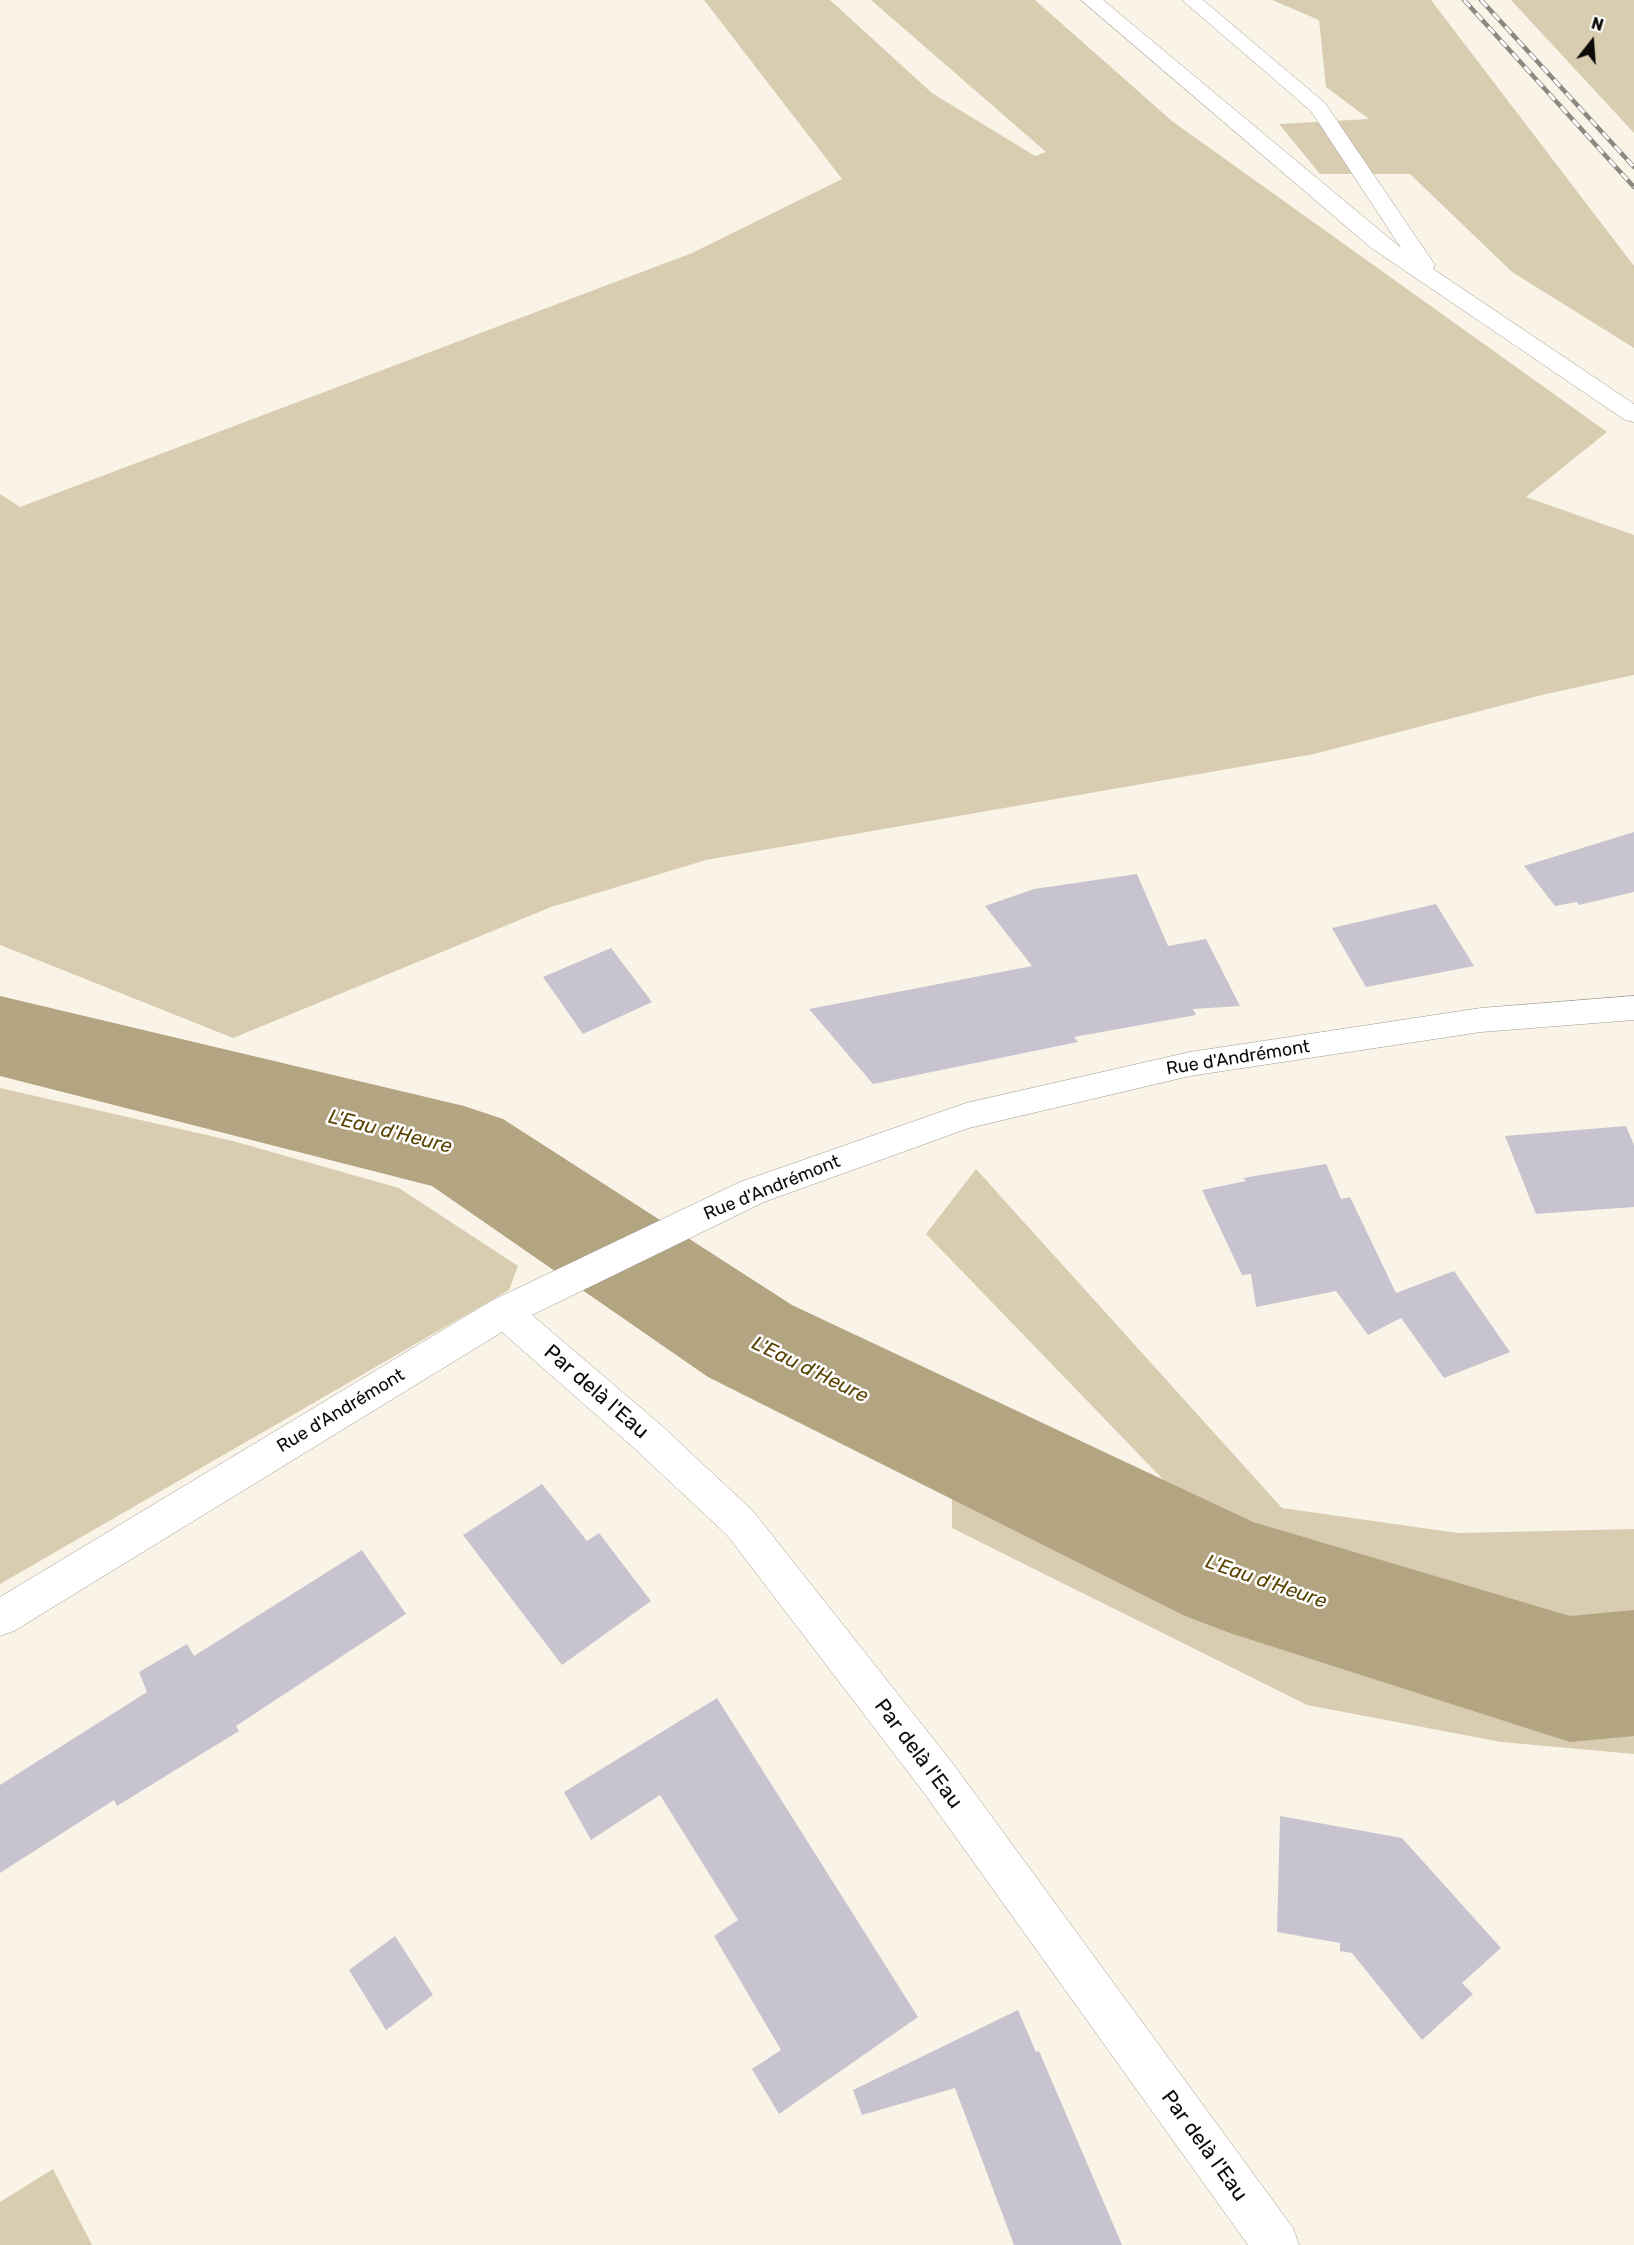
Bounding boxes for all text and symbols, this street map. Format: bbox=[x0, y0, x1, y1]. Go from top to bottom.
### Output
north arrow bbox=[1562, 12, 1622, 72]
text: N bbox=[1589, 14, 1606, 35]
street label: Rue d'Andrémont bbox=[1165, 1036, 1311, 1080]
water label: L'Eau d'Heure bbox=[326, 1105, 454, 1159]
street label: Rue d'Andrémont bbox=[701, 1151, 843, 1225]
water label: L'Eau d'Heure bbox=[748, 1331, 872, 1409]
street label: Par delà l'Eau bbox=[538, 1340, 654, 1444]
street label: Rue d'Andrémont bbox=[273, 1364, 409, 1458]
water label: L'Eau d'Heure bbox=[1202, 1550, 1330, 1614]
street label: Par delà l'Eau bbox=[869, 1694, 967, 1814]
street label: Par delà l'Eau bbox=[1155, 2086, 1253, 2206]

